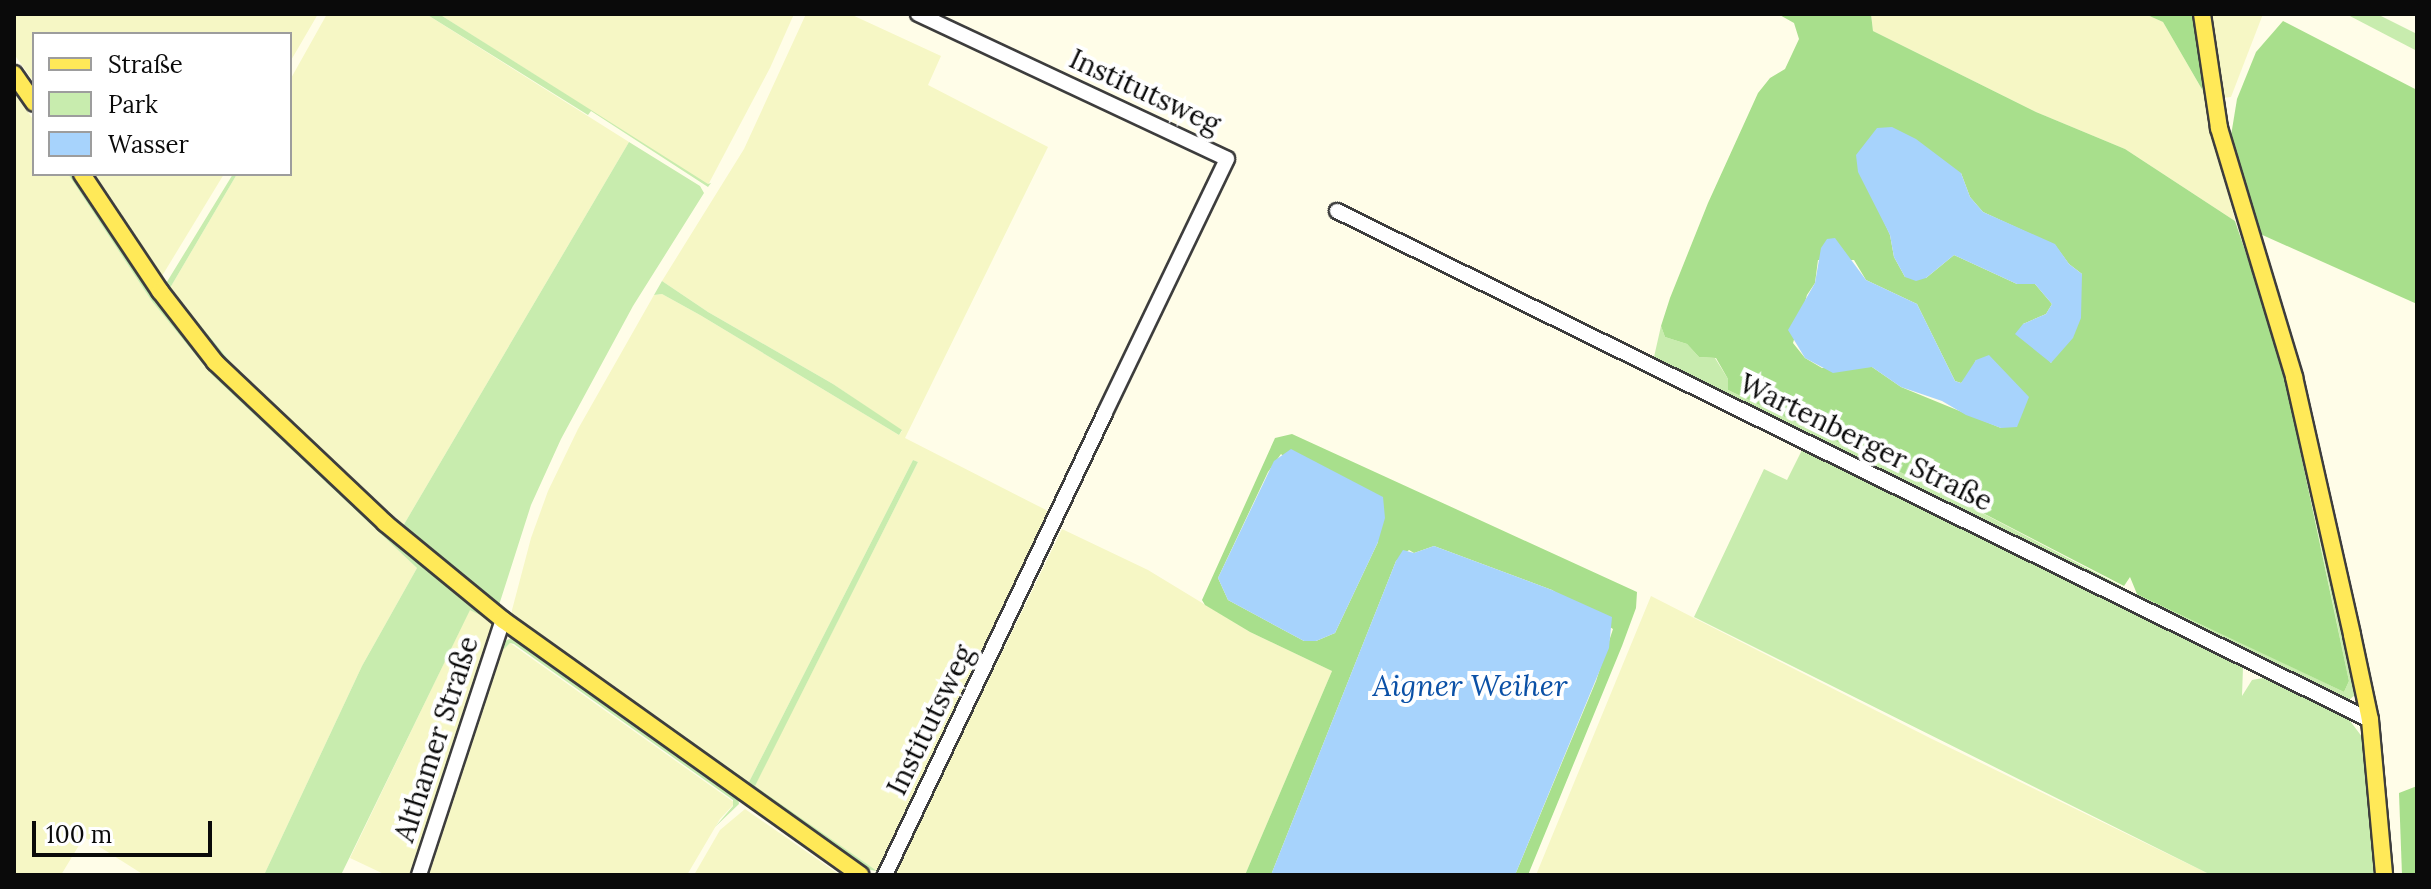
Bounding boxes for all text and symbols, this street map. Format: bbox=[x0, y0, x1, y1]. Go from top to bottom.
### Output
legend bbox=[32, 32, 292, 176]
street label: Institutsweg bbox=[1064, 41, 1226, 141]
text: Straße bbox=[108, 49, 183, 80]
text: Park bbox=[108, 89, 158, 120]
text: Wasser bbox=[108, 129, 189, 160]
street label: Wartenberger Straße bbox=[1734, 366, 1998, 518]
street label: Althamer Straße bbox=[387, 632, 485, 846]
street label: Institutsweg bbox=[879, 640, 981, 800]
water label: Aigner Weiher bbox=[1372, 667, 1568, 703]
scale bar bbox=[36, 805, 216, 855]
text: 100 m bbox=[46, 819, 112, 850]

